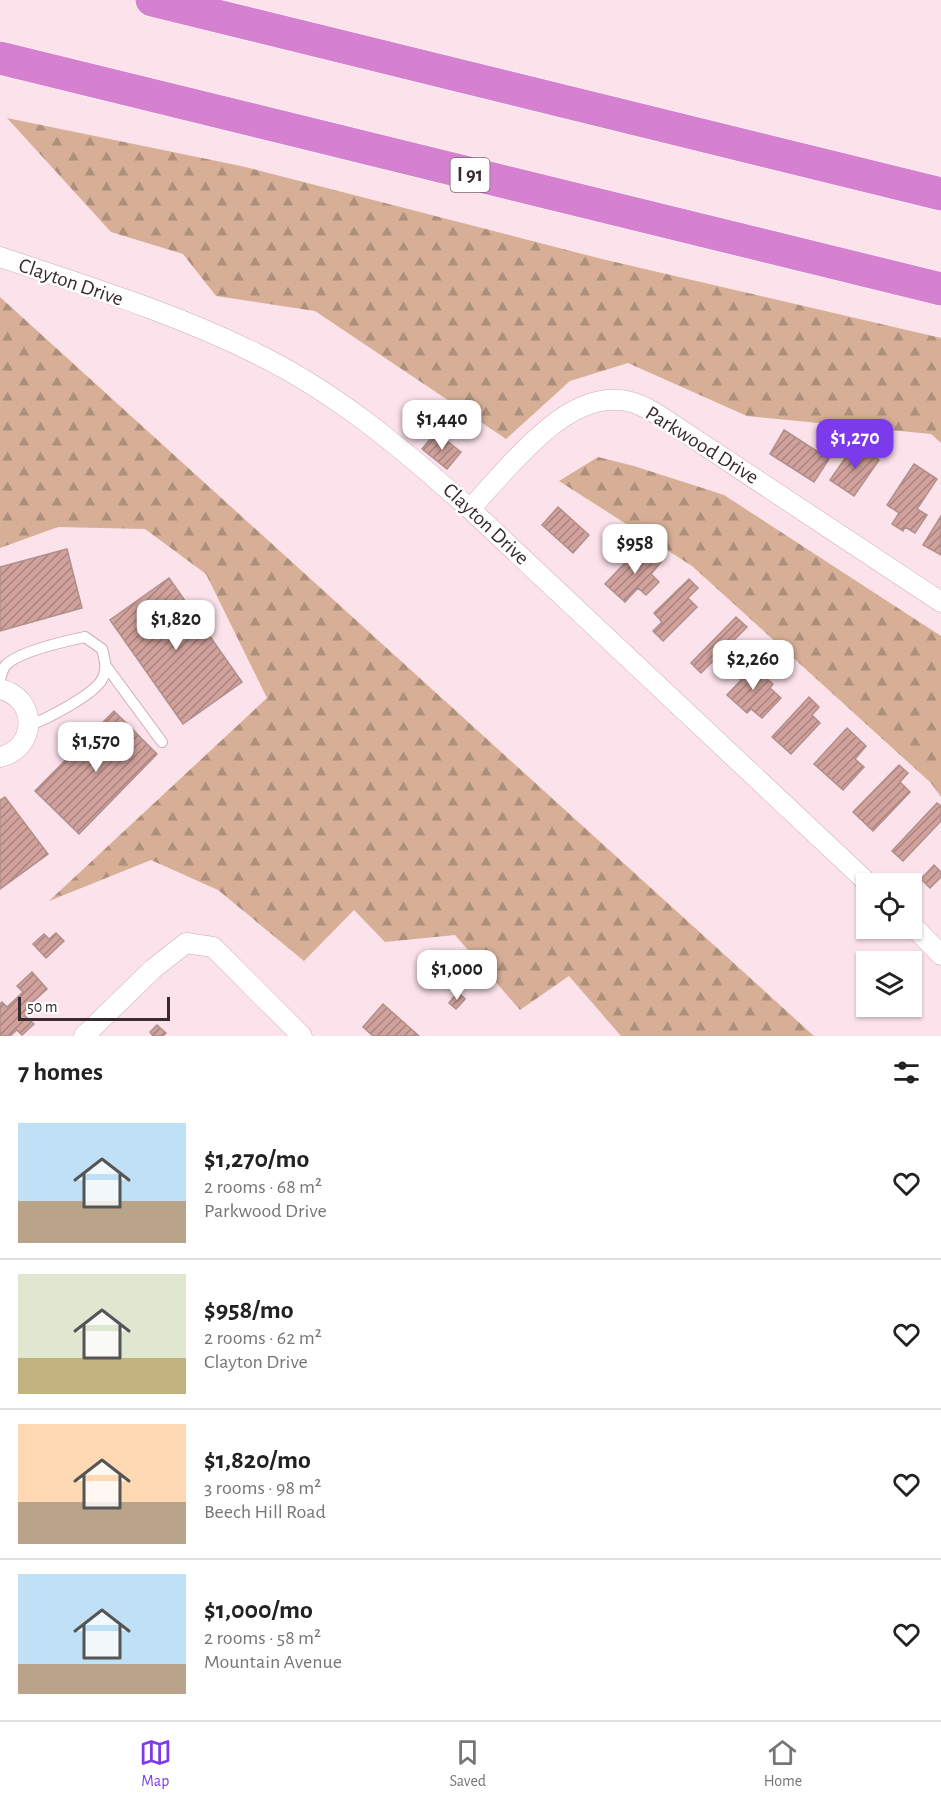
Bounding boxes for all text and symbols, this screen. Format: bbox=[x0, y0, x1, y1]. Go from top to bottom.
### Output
road number: I 91 bbox=[450, 158, 490, 192]
street label: Clayton Drive bbox=[16, 254, 126, 310]
pin: $1,440 bbox=[393, 400, 491, 451]
street label: Parkwood Drive bbox=[642, 402, 762, 488]
text: $1,440 bbox=[416, 409, 468, 429]
pin: $1,270 bbox=[806, 419, 904, 470]
text: $1,270 bbox=[830, 428, 880, 448]
street label: Clayton Drive bbox=[439, 479, 533, 569]
pin: $958 bbox=[599, 524, 671, 575]
text: $958 bbox=[616, 533, 654, 553]
pin: $1,820 bbox=[127, 600, 225, 651]
text: $1,820 bbox=[151, 609, 201, 629]
pin: $2,260 bbox=[704, 640, 802, 691]
text: $2,260 bbox=[727, 649, 779, 669]
pin: $1,570 bbox=[47, 722, 145, 773]
text: $1,570 bbox=[72, 731, 120, 751]
map controls bbox=[856, 873, 922, 1017]
button: locate bbox=[856, 873, 922, 939]
pin: $1,000 bbox=[408, 950, 506, 1001]
button: layers bbox=[856, 951, 922, 1017]
text: $1,000 bbox=[431, 959, 483, 979]
scale bar bbox=[18, 994, 170, 1022]
text: 50 m bbox=[27, 999, 58, 1015]
icon: filters bbox=[890, 1056, 923, 1089]
text: 7 homes bbox=[18, 1059, 103, 1085]
text: $1,270/mo bbox=[204, 1146, 309, 1172]
icon: home bbox=[66, 1147, 138, 1219]
icon: heart bbox=[890, 1167, 923, 1200]
text: 2 rooms · 68 m² bbox=[204, 1177, 322, 1197]
text: Parkwood Drive bbox=[204, 1201, 327, 1221]
text: $958/mo bbox=[204, 1297, 294, 1323]
icon: home bbox=[66, 1298, 138, 1370]
icon: heart bbox=[890, 1318, 923, 1351]
text: 2 rooms · 62 m² bbox=[204, 1328, 322, 1348]
text: Clayton Drive bbox=[204, 1352, 308, 1372]
text: $1,820/mo bbox=[204, 1447, 311, 1473]
icon: home bbox=[66, 1448, 138, 1520]
icon: heart bbox=[890, 1468, 923, 1501]
text: 3 rooms · 98 m² bbox=[204, 1478, 321, 1498]
text: Beech Hill Road bbox=[204, 1502, 326, 1522]
text: $1,000/mo bbox=[204, 1597, 313, 1623]
icon: home bbox=[66, 1598, 138, 1670]
icon: heart bbox=[890, 1618, 923, 1651]
text: 2 rooms · 58 m² bbox=[204, 1628, 321, 1648]
text: Mountain Avenue bbox=[204, 1652, 342, 1672]
tab: Map bbox=[139, 1736, 172, 1791]
tab: Saved bbox=[449, 1736, 486, 1791]
tab: Home bbox=[764, 1736, 802, 1791]

